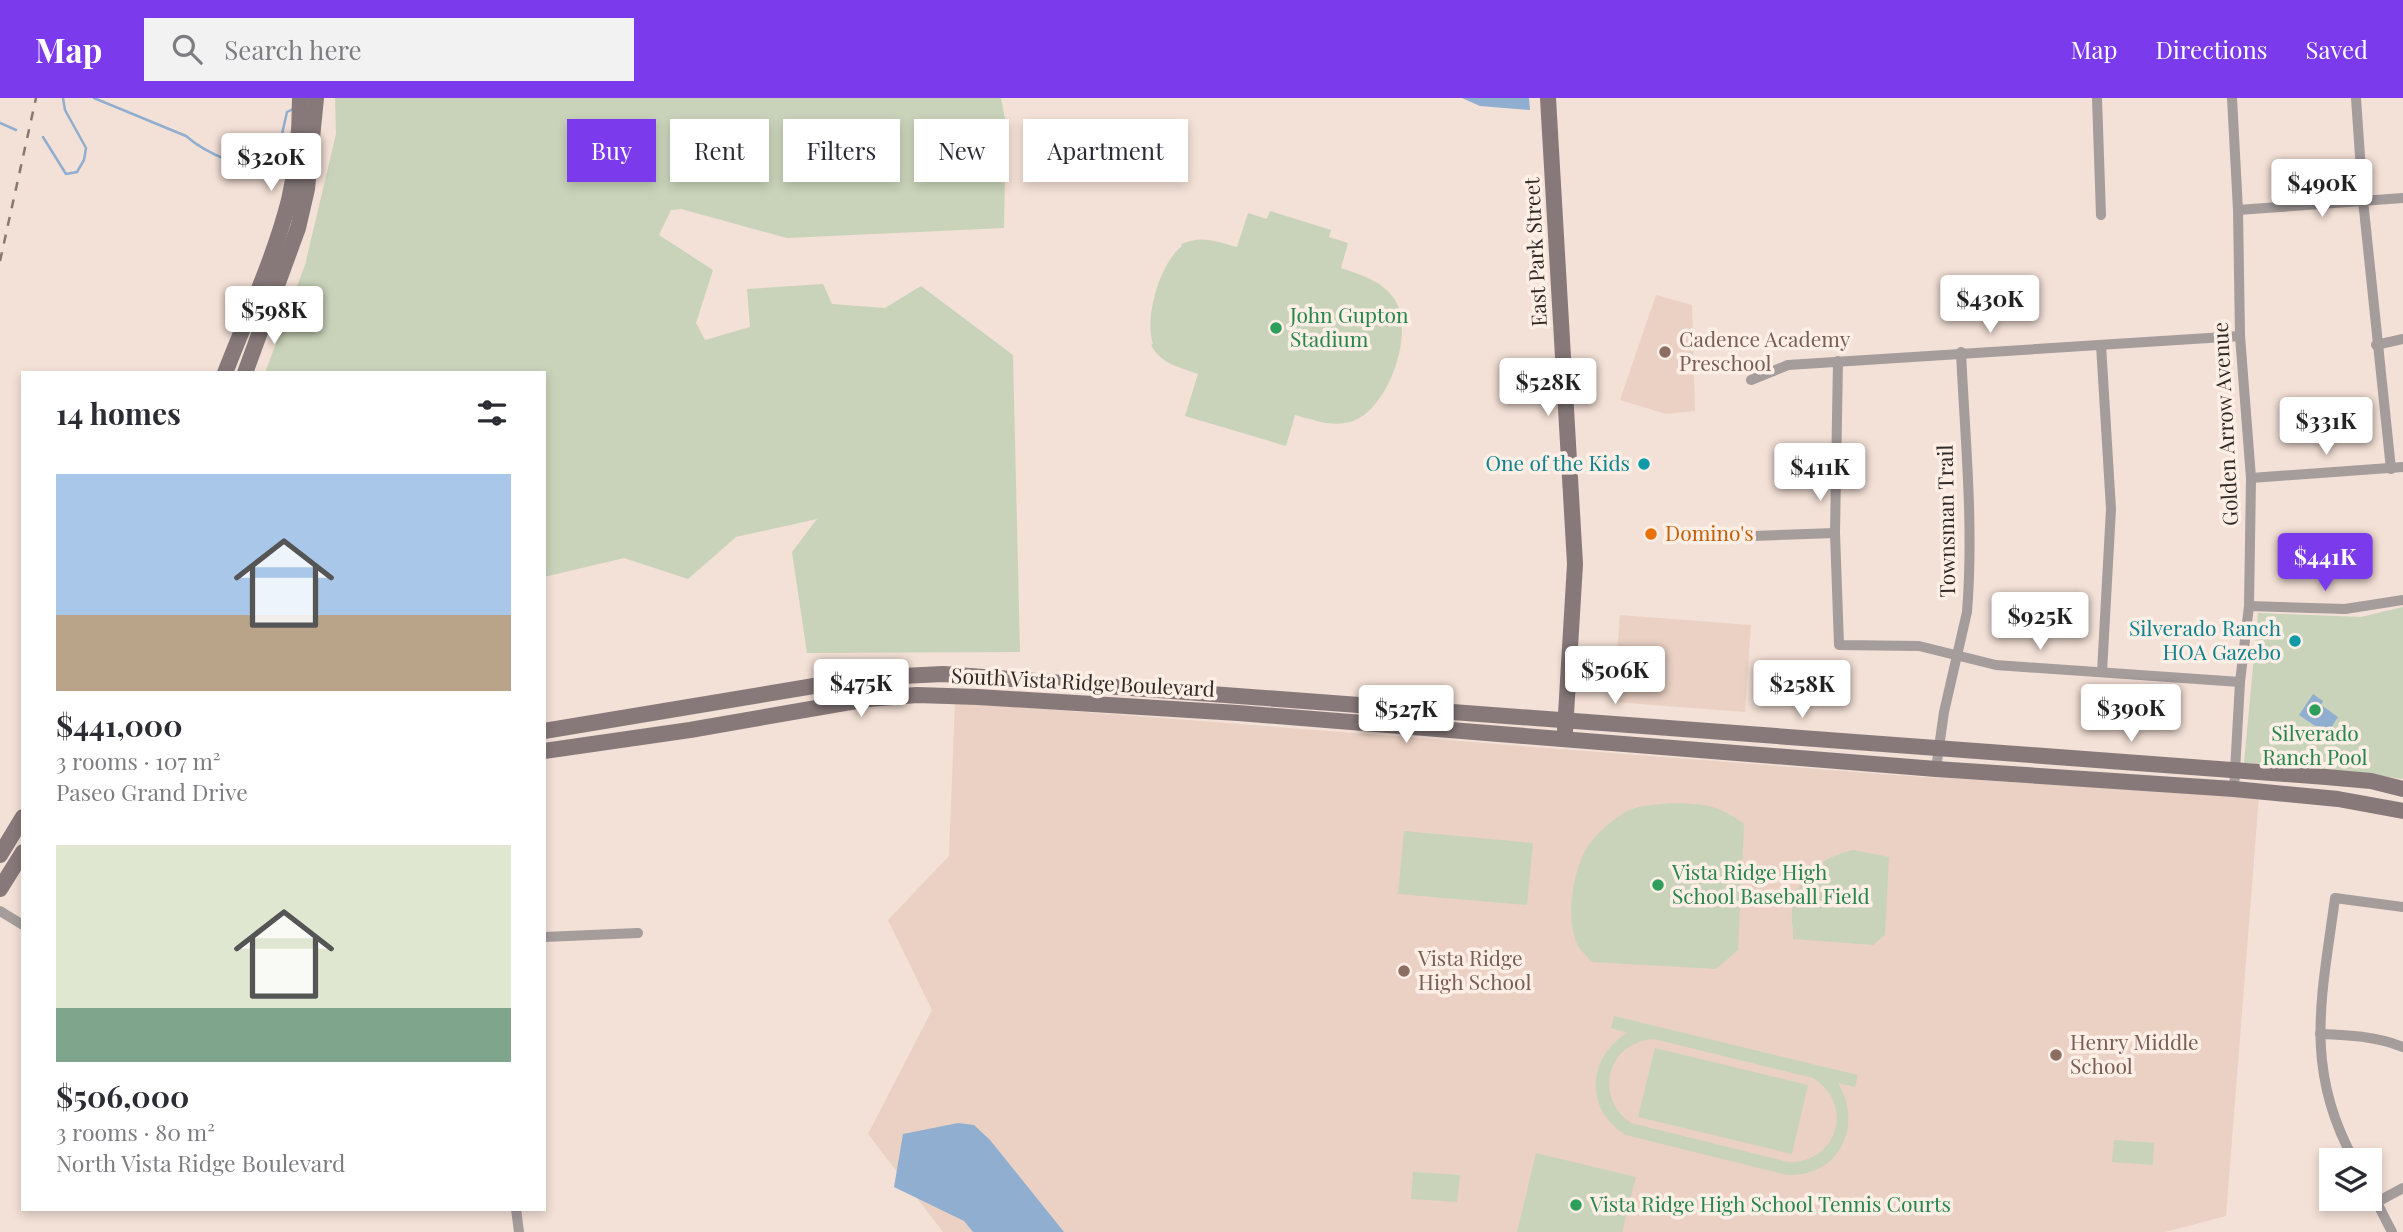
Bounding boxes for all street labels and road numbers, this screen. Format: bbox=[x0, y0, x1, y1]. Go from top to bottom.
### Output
street label: East Park Street bbox=[1516, 176, 1552, 327]
street label: Golden Arrow Avenue bbox=[2205, 321, 2243, 527]
street label: Townsman Trail bbox=[1930, 444, 1960, 598]
street label: South Vista Ridge Boulevard bbox=[951, 660, 1216, 702]

